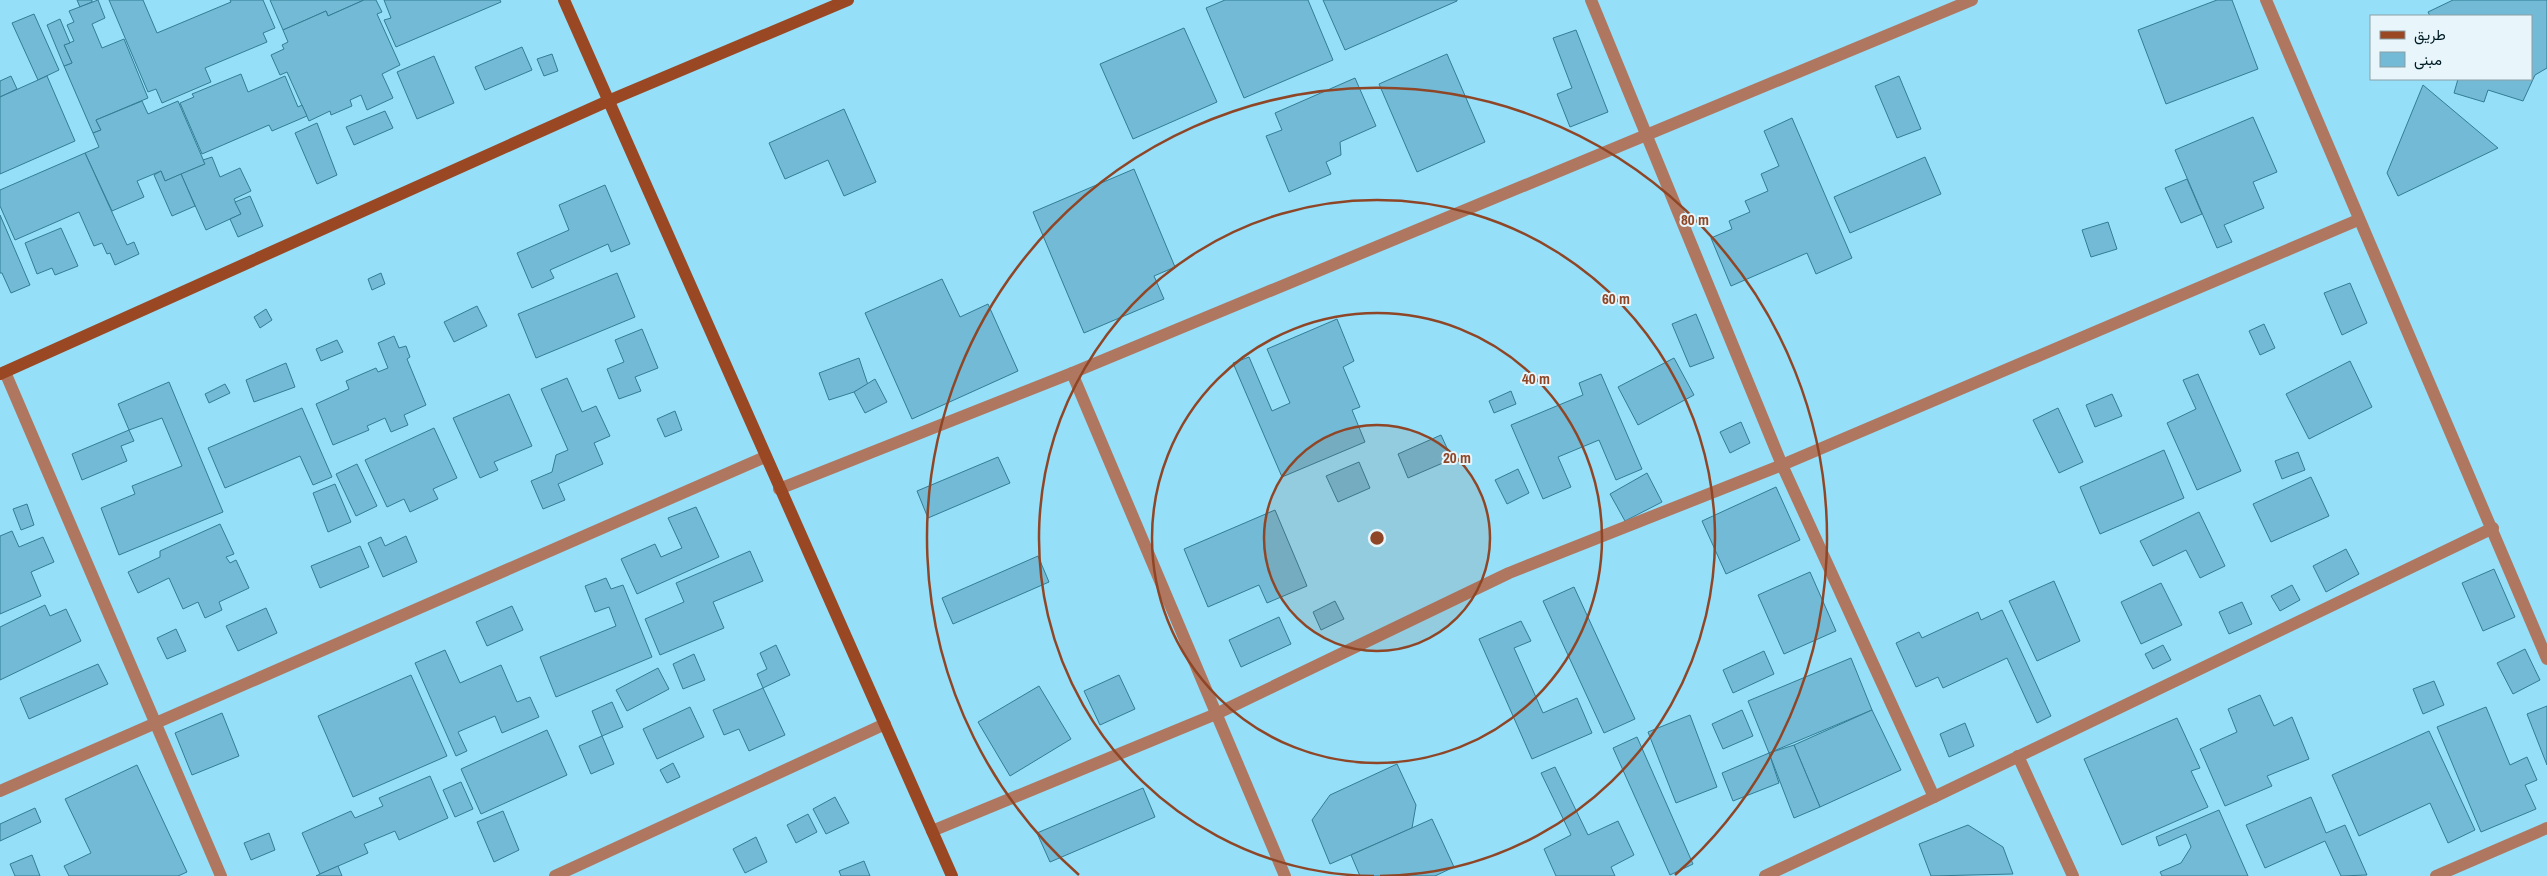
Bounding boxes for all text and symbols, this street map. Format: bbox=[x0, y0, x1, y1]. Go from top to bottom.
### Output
legend bbox=[2370, 15, 2532, 80]
text: طريق bbox=[2414, 24, 2446, 45]
text: مبنى bbox=[2414, 49, 2442, 70]
text: 80 m bbox=[1681, 209, 1709, 230]
text: 60 m bbox=[1602, 288, 1630, 309]
text: 40 m bbox=[1522, 368, 1550, 389]
text: 20 m bbox=[1443, 447, 1471, 468]
centre of rings bbox=[1368, 529, 1386, 547]

